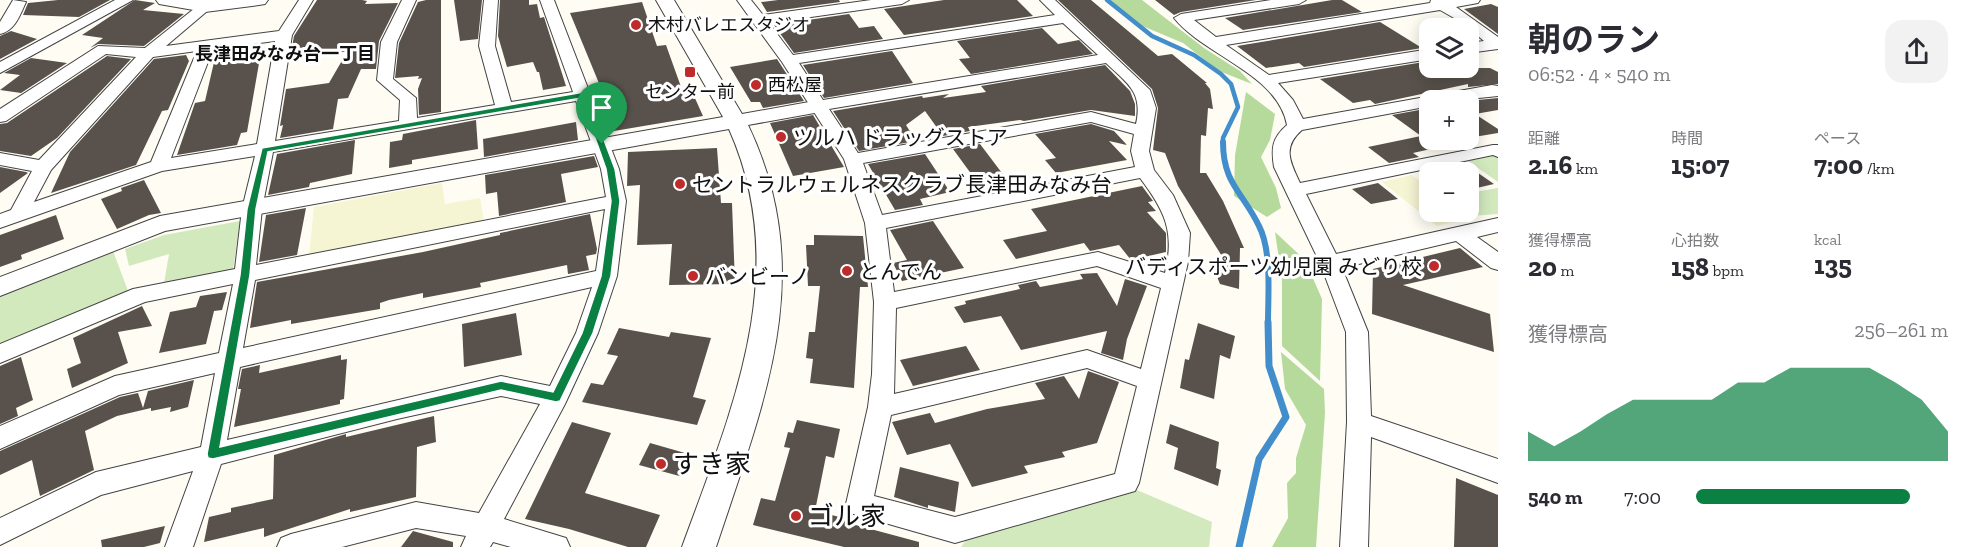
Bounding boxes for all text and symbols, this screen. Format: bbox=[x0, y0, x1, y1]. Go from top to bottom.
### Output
place label: 木村バレエスタジオ bbox=[648, 14, 810, 36]
marker: 木村バレエスタジオ bbox=[629, 18, 643, 32]
map controls bbox=[1419, 18, 1479, 222]
button: layers bbox=[1419, 18, 1479, 78]
text: 朝のラン bbox=[1528, 20, 1660, 59]
button: share bbox=[1885, 20, 1948, 83]
district label: 長津田みなみ台一丁目 bbox=[195, 43, 375, 65]
text: 06:52 · 4 × 540 m bbox=[1528, 62, 1671, 86]
marker: センター前 bbox=[683, 65, 697, 79]
place label: 西松屋 bbox=[768, 74, 822, 96]
marker: 西松屋 bbox=[749, 78, 763, 92]
place label: センター前 bbox=[645, 81, 735, 103]
pin bbox=[576, 82, 627, 144]
button: + bbox=[1419, 90, 1479, 150]
icon: arrive bbox=[585, 91, 618, 124]
place label: ツルハ ドラッグストア bbox=[793, 125, 1008, 150]
text: 距離 bbox=[1528, 129, 1560, 148]
text: 時間 bbox=[1671, 129, 1703, 148]
text: ペース bbox=[1814, 129, 1861, 148]
marker: ツルハ ドラッグストア bbox=[774, 130, 788, 144]
text: 2.16 bbox=[1528, 149, 1572, 181]
text: 15:07 bbox=[1671, 149, 1729, 181]
text: 7:00 bbox=[1814, 149, 1863, 181]
text: km bbox=[1572, 159, 1598, 178]
text: /km bbox=[1863, 159, 1894, 178]
button: − bbox=[1419, 162, 1479, 222]
place label: セントラルウェルネスクラブ長津田みなみ台 bbox=[692, 172, 1112, 197]
marker: セントラルウェルネスクラブ長津田みなみ台 bbox=[673, 177, 687, 191]
text: kcal bbox=[1814, 230, 1841, 249]
text: 獲得標高 bbox=[1528, 231, 1592, 250]
text: 心拍数 bbox=[1671, 231, 1719, 250]
text: 135 bbox=[1814, 249, 1852, 281]
text: 20 bbox=[1528, 251, 1557, 283]
text: 158 bbox=[1671, 251, 1709, 283]
place label: バディスポーツ幼児園 みどり校 bbox=[1125, 254, 1422, 279]
place label: とんでん bbox=[859, 259, 942, 284]
marker: バディスポーツ幼児園 みどり校 bbox=[1427, 259, 1441, 273]
text: m bbox=[1557, 261, 1574, 280]
text: bpm bbox=[1709, 261, 1744, 280]
place label: バンビーノ bbox=[705, 264, 810, 289]
marker: とんでん bbox=[840, 264, 854, 278]
marker: バンビーノ bbox=[686, 269, 700, 283]
text: 256–261 m bbox=[1854, 318, 1948, 342]
text: 獲得標高 bbox=[1528, 322, 1608, 346]
place label: すき家 bbox=[673, 448, 751, 480]
marker: すき家 bbox=[654, 457, 668, 471]
text: 540 m bbox=[1528, 485, 1583, 509]
text: 7:00 bbox=[1624, 485, 1661, 509]
place label: ゴル家 bbox=[808, 500, 886, 532]
marker: ゴル家 bbox=[789, 509, 803, 523]

